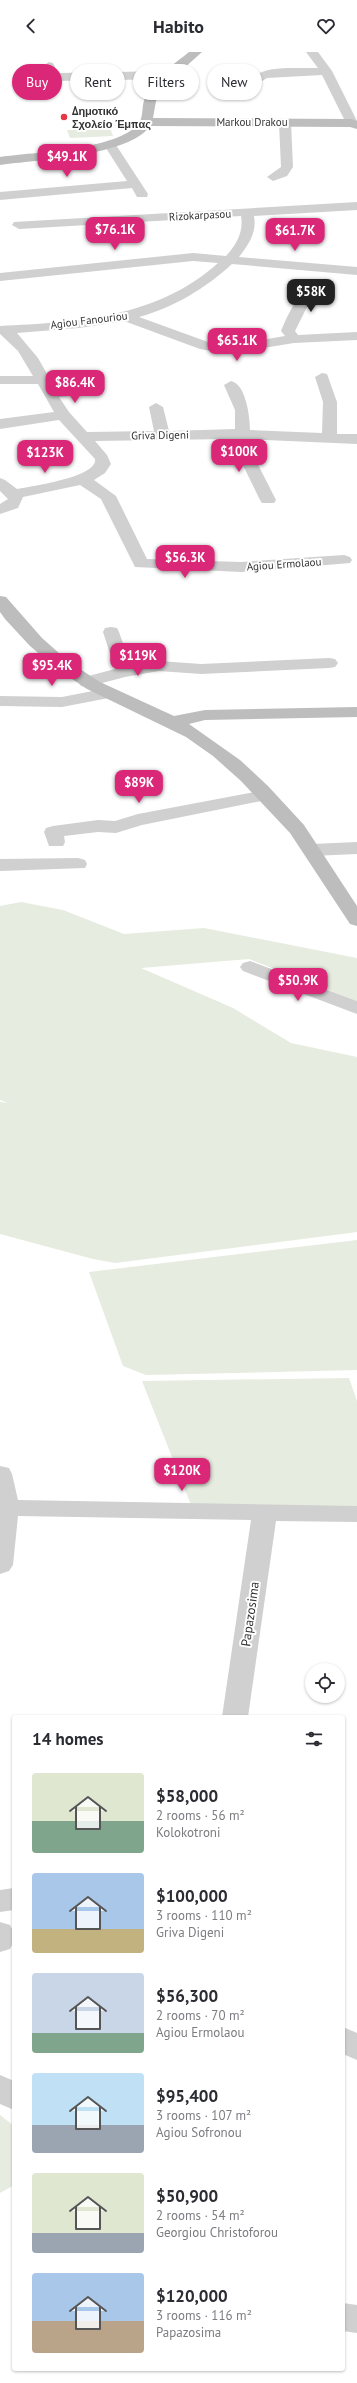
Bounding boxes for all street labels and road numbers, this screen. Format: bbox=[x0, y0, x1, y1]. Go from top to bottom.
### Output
street label: Markou Drakou bbox=[216, 115, 288, 129]
street label: Rizokarpasou bbox=[168, 206, 232, 224]
street label: Agiou Fanouriou bbox=[50, 308, 128, 332]
street label: Griva Digeni bbox=[131, 427, 189, 443]
street label: Agiou Ermolaou bbox=[246, 554, 322, 574]
street label: Papazosima bbox=[237, 1580, 263, 1648]

